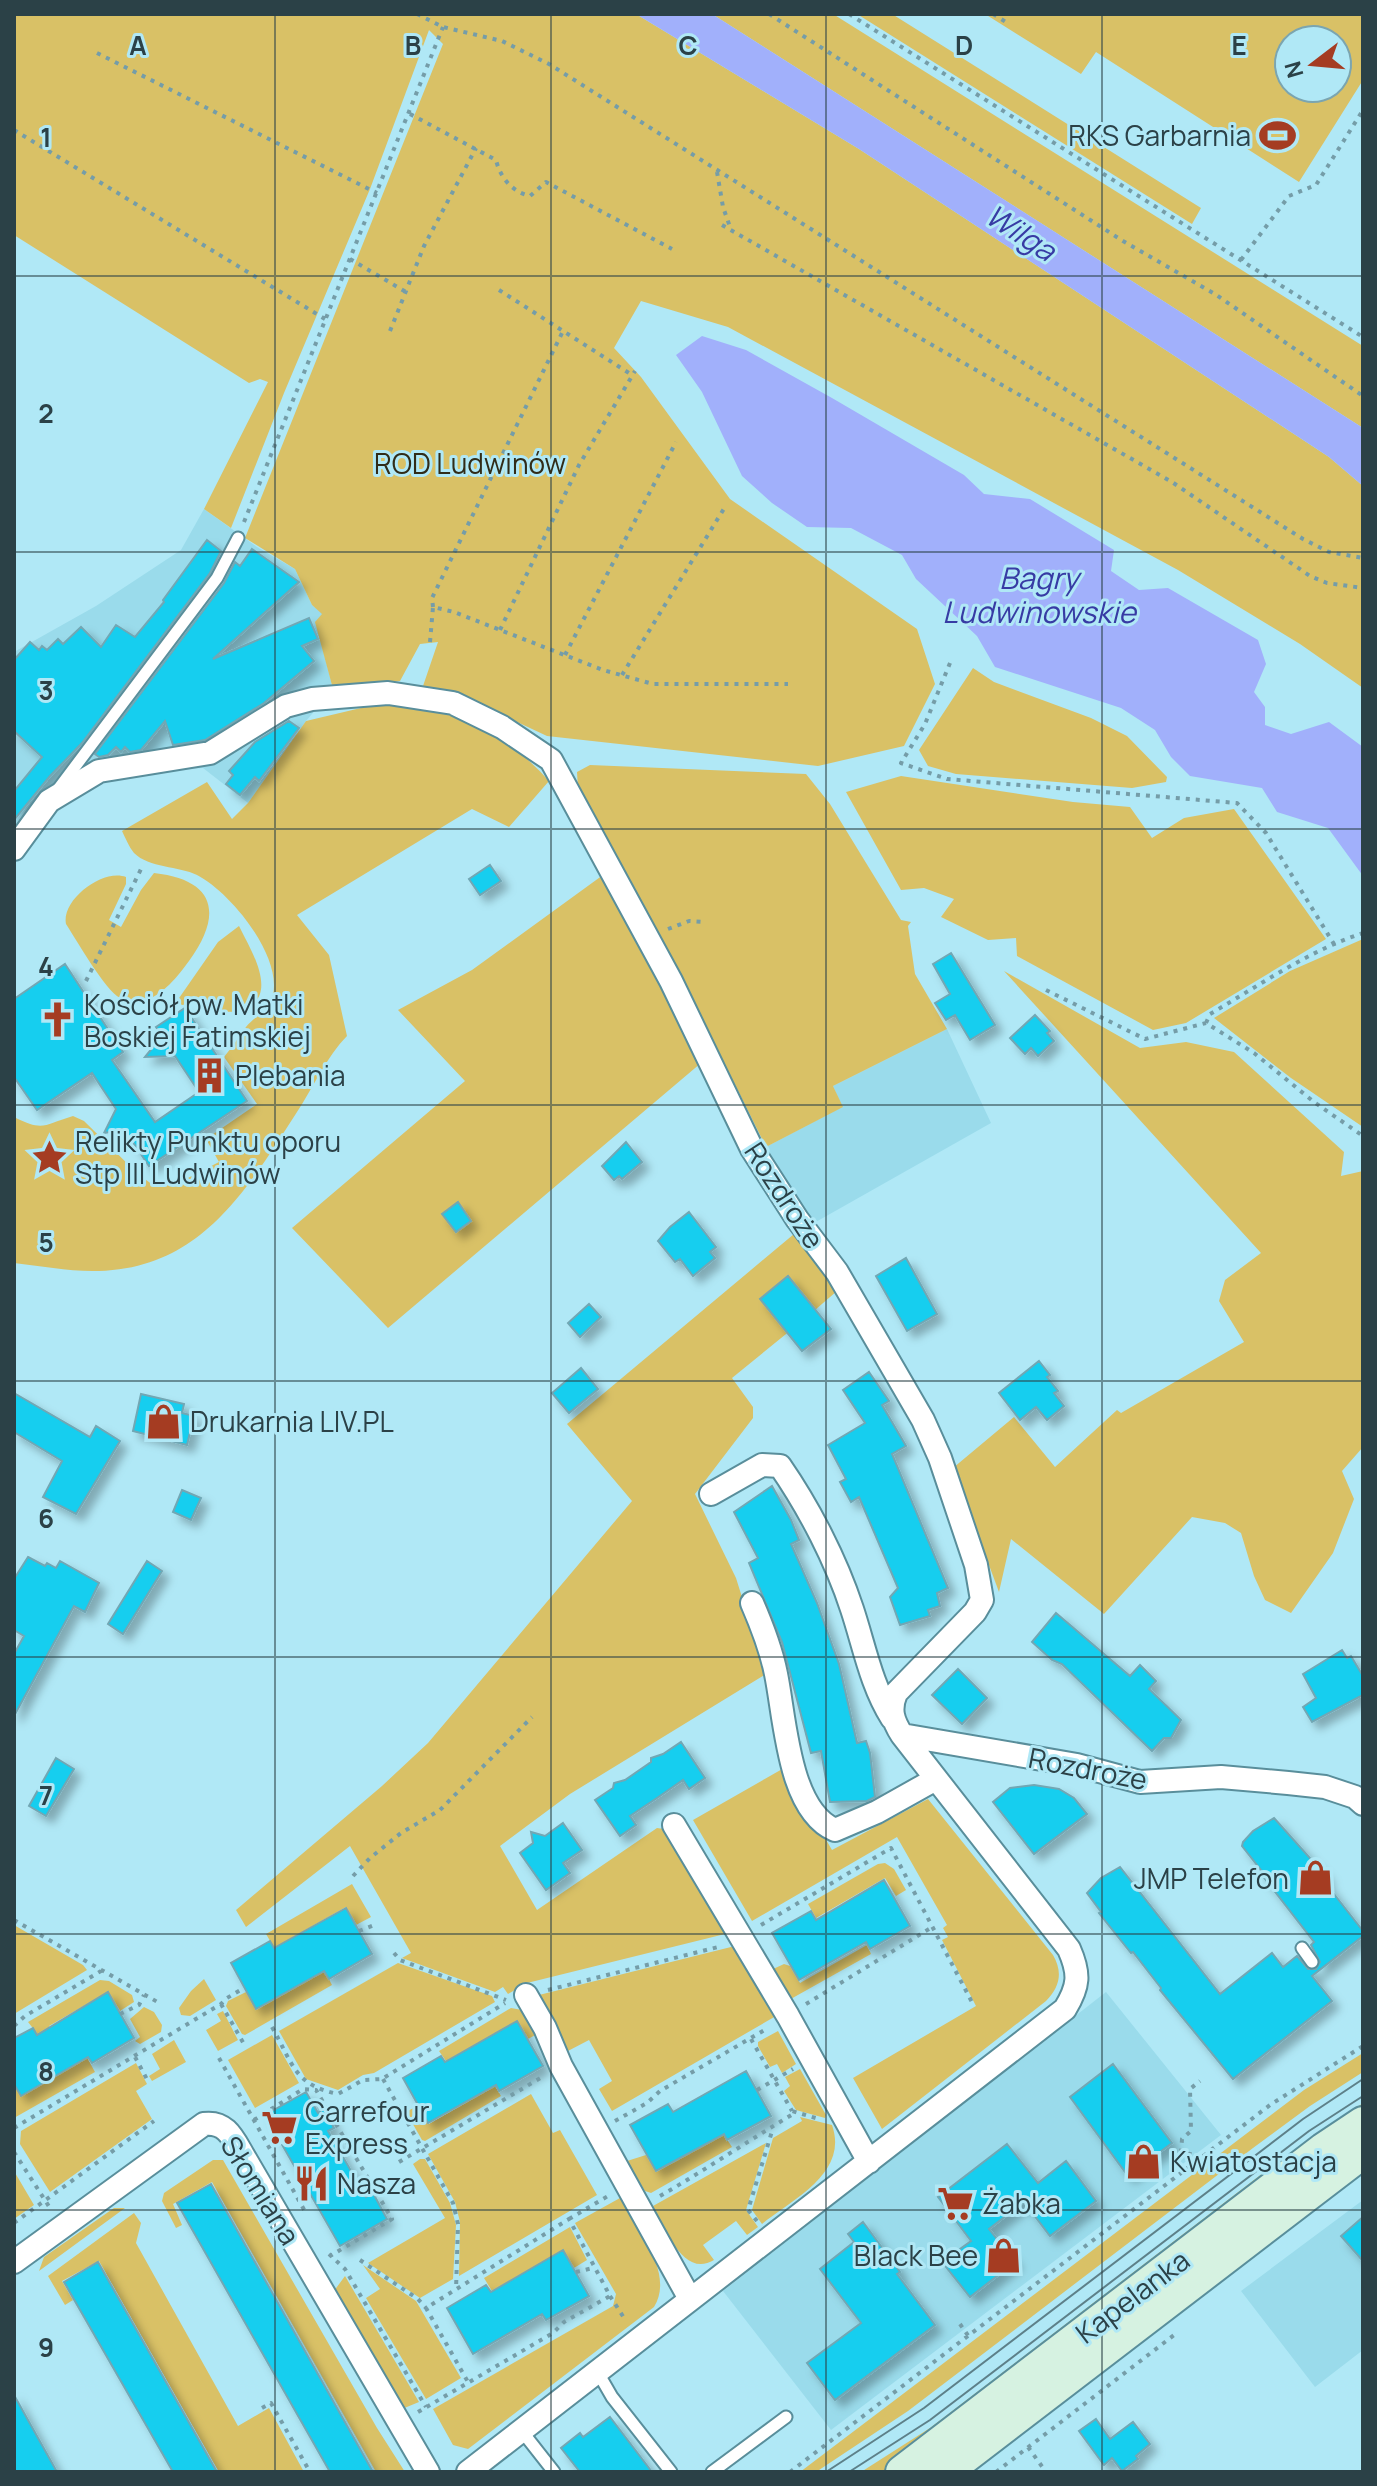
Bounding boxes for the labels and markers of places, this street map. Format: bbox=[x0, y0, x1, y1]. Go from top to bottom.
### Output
place label: RKS Garbarnia bbox=[1068, 116, 1251, 154]
sports icon: RKS Garbarnia bbox=[1258, 116, 1296, 154]
place label: Kościół pw. Matki Boskiej Fatimskiej bbox=[84, 985, 311, 1055]
church icon: Kościół pw. Matki Boskiej Fatimskiej bbox=[39, 1001, 77, 1039]
building icon: Plebania bbox=[190, 1056, 228, 1094]
place label: Plebania bbox=[235, 1056, 346, 1094]
place label: Relikty Punktu oporu Stp III Ludwinów bbox=[75, 1122, 341, 1192]
place icon: Relikty Punktu oporu Stp III Ludwinów bbox=[30, 1138, 68, 1176]
shop icon: Drukarnia LIV.PL bbox=[145, 1402, 183, 1440]
place label: Drukarnia LIV.PL bbox=[190, 1402, 394, 1440]
place label: JMP Telefon bbox=[1134, 1859, 1289, 1897]
shop icon: JMP Telefon bbox=[1296, 1859, 1334, 1897]
place label: Carrefour Express bbox=[305, 2092, 430, 2162]
supermarket icon: Carrefour Express bbox=[260, 2108, 298, 2146]
shop icon: Kwiatostacja bbox=[1125, 2142, 1163, 2180]
place label: Kwiatostacja bbox=[1170, 2142, 1337, 2180]
restaurant icon: Nasza bbox=[292, 2164, 330, 2202]
place label: Nasza bbox=[337, 2164, 416, 2202]
supermarket icon: Żabka bbox=[937, 2184, 975, 2222]
place label: Żabka bbox=[982, 2184, 1061, 2222]
place label: Black Bee bbox=[854, 2236, 978, 2274]
shop icon: Black Bee bbox=[985, 2236, 1023, 2274]

